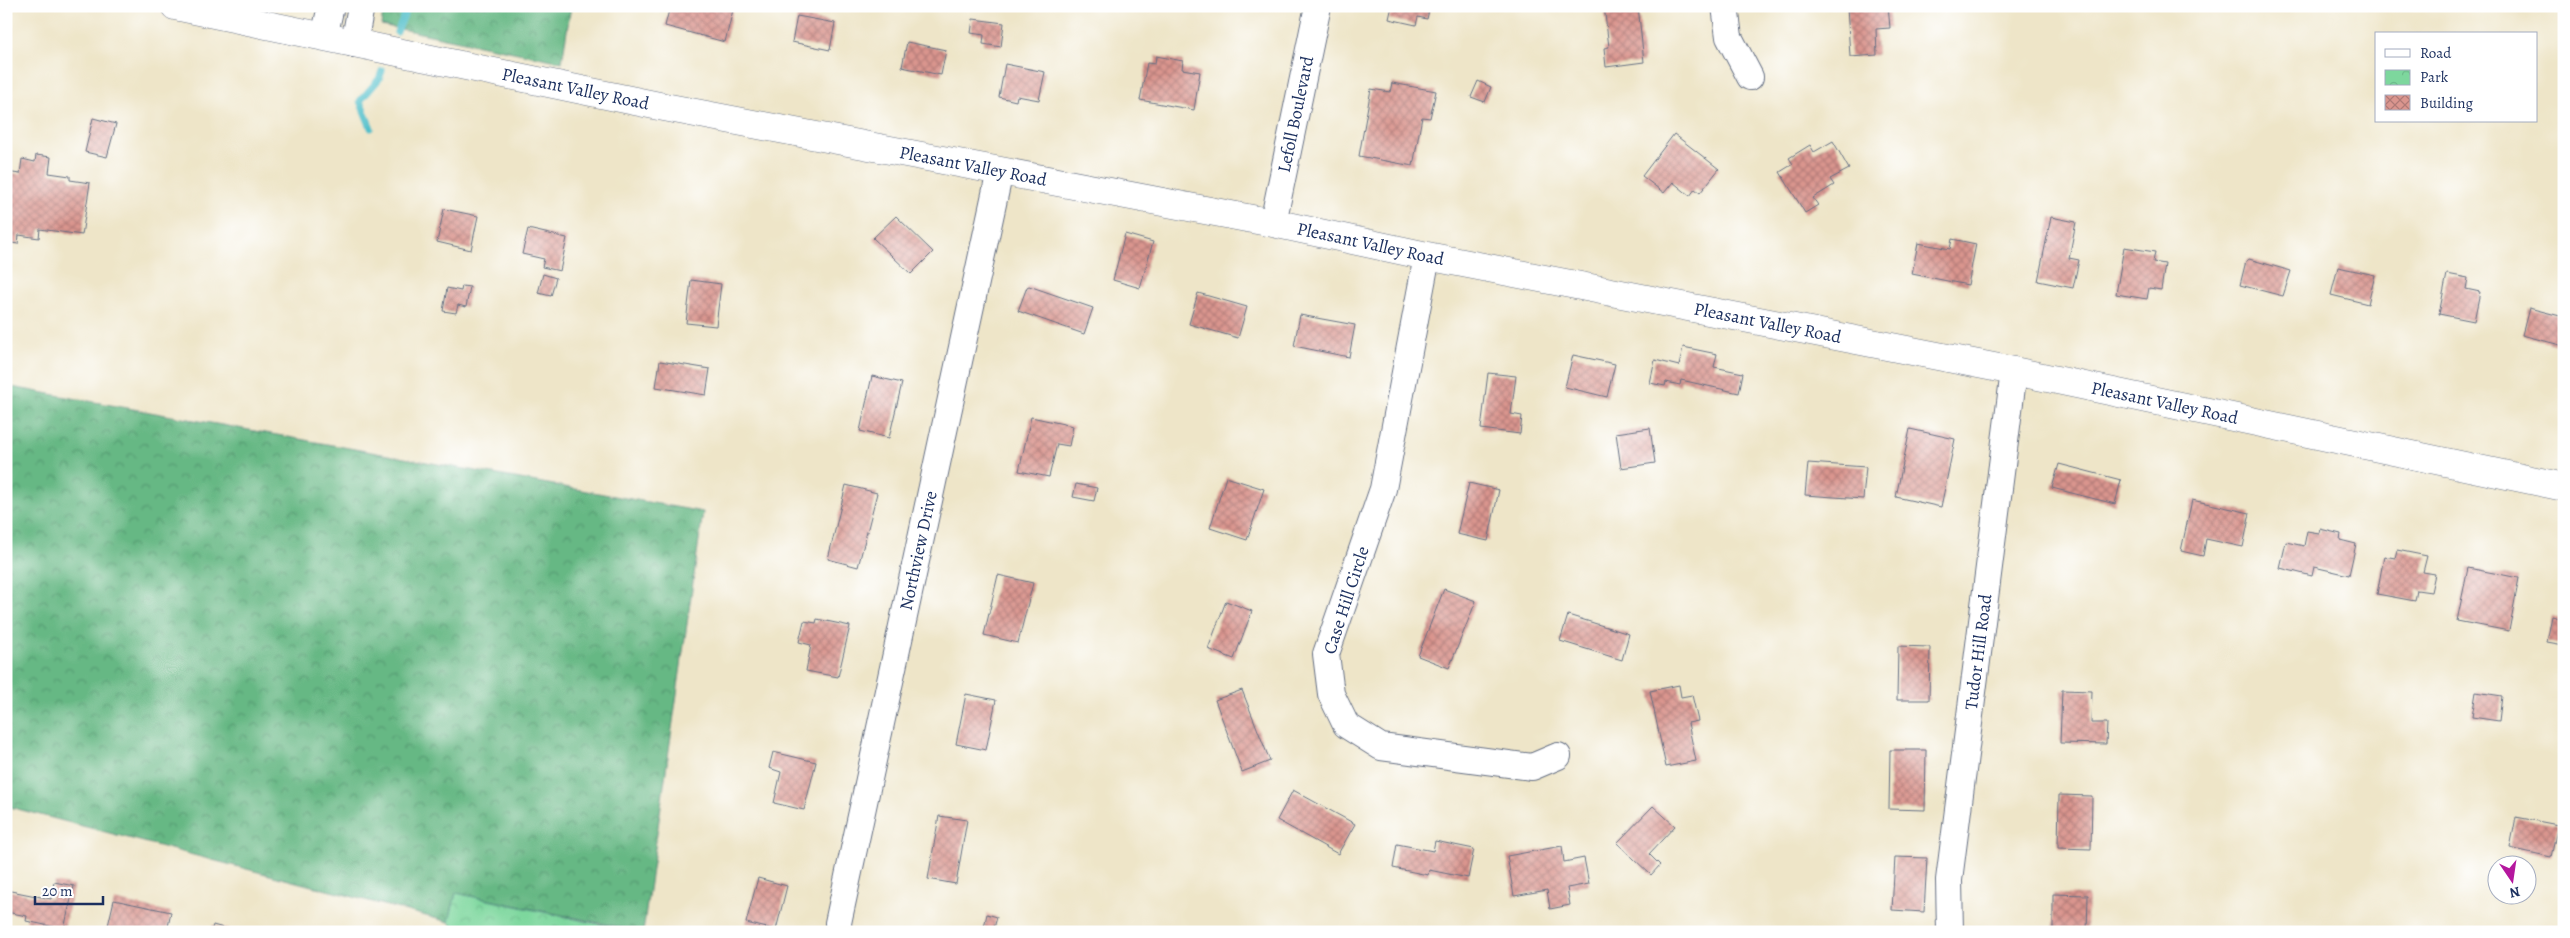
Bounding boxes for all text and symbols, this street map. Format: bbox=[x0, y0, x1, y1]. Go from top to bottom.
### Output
legend bbox=[2375, 32, 2538, 122]
text: Road bbox=[2420, 43, 2452, 63]
street label: Lefoll Boulevard bbox=[1272, 54, 1319, 175]
street label: Pleasant Valley Road bbox=[500, 62, 652, 116]
text: Park bbox=[2420, 67, 2449, 87]
text: Building bbox=[2420, 93, 2473, 113]
street label: Pleasant Valley Road bbox=[897, 140, 1049, 192]
street label: Pleasant Valley Road bbox=[1295, 216, 1446, 271]
street label: Pleasant Valley Road bbox=[1692, 297, 1844, 349]
street label: Pleasant Valley Road bbox=[2089, 376, 2241, 430]
street label: Northview Drive bbox=[894, 489, 943, 613]
street label: Case Hill Circle bbox=[1317, 543, 1375, 657]
street label: Tudor Hill Road bbox=[1959, 592, 1997, 711]
north arrow bbox=[2488, 856, 2538, 906]
scale bar bbox=[35, 873, 102, 905]
text: 20 m bbox=[42, 881, 73, 901]
text: N bbox=[2508, 882, 2522, 903]

